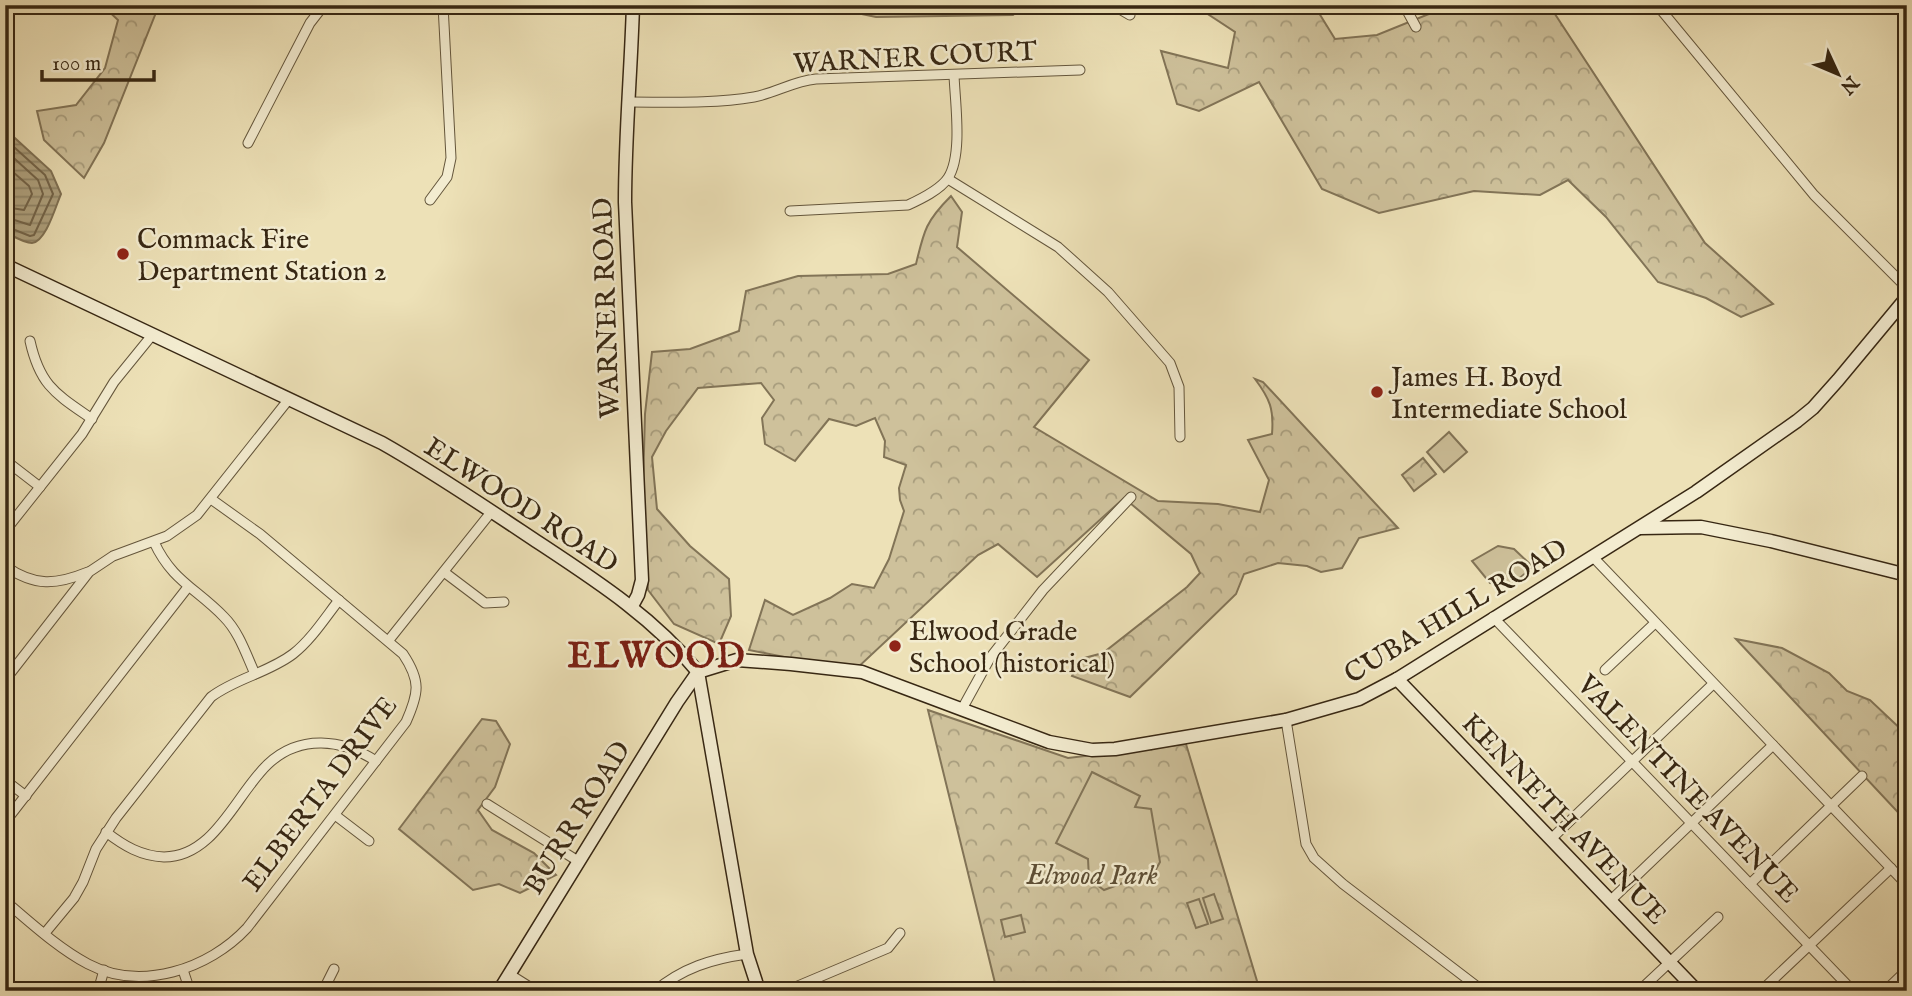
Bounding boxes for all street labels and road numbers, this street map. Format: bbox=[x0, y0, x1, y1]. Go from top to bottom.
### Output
street label: WARNER COURT bbox=[792, 35, 1039, 82]
street label: WARNER ROAD bbox=[586, 197, 629, 419]
street label: ELWOOD ROAD bbox=[417, 430, 624, 582]
street label: CUBA HILL ROAD bbox=[1338, 532, 1574, 693]
street label: VALENTINE AVENUE bbox=[1568, 667, 1805, 911]
street label: ELBERTA DRIVE bbox=[236, 690, 406, 899]
street label: KENNETH AVENUE bbox=[1453, 707, 1673, 933]
street label: BURR ROAD bbox=[517, 735, 639, 902]

